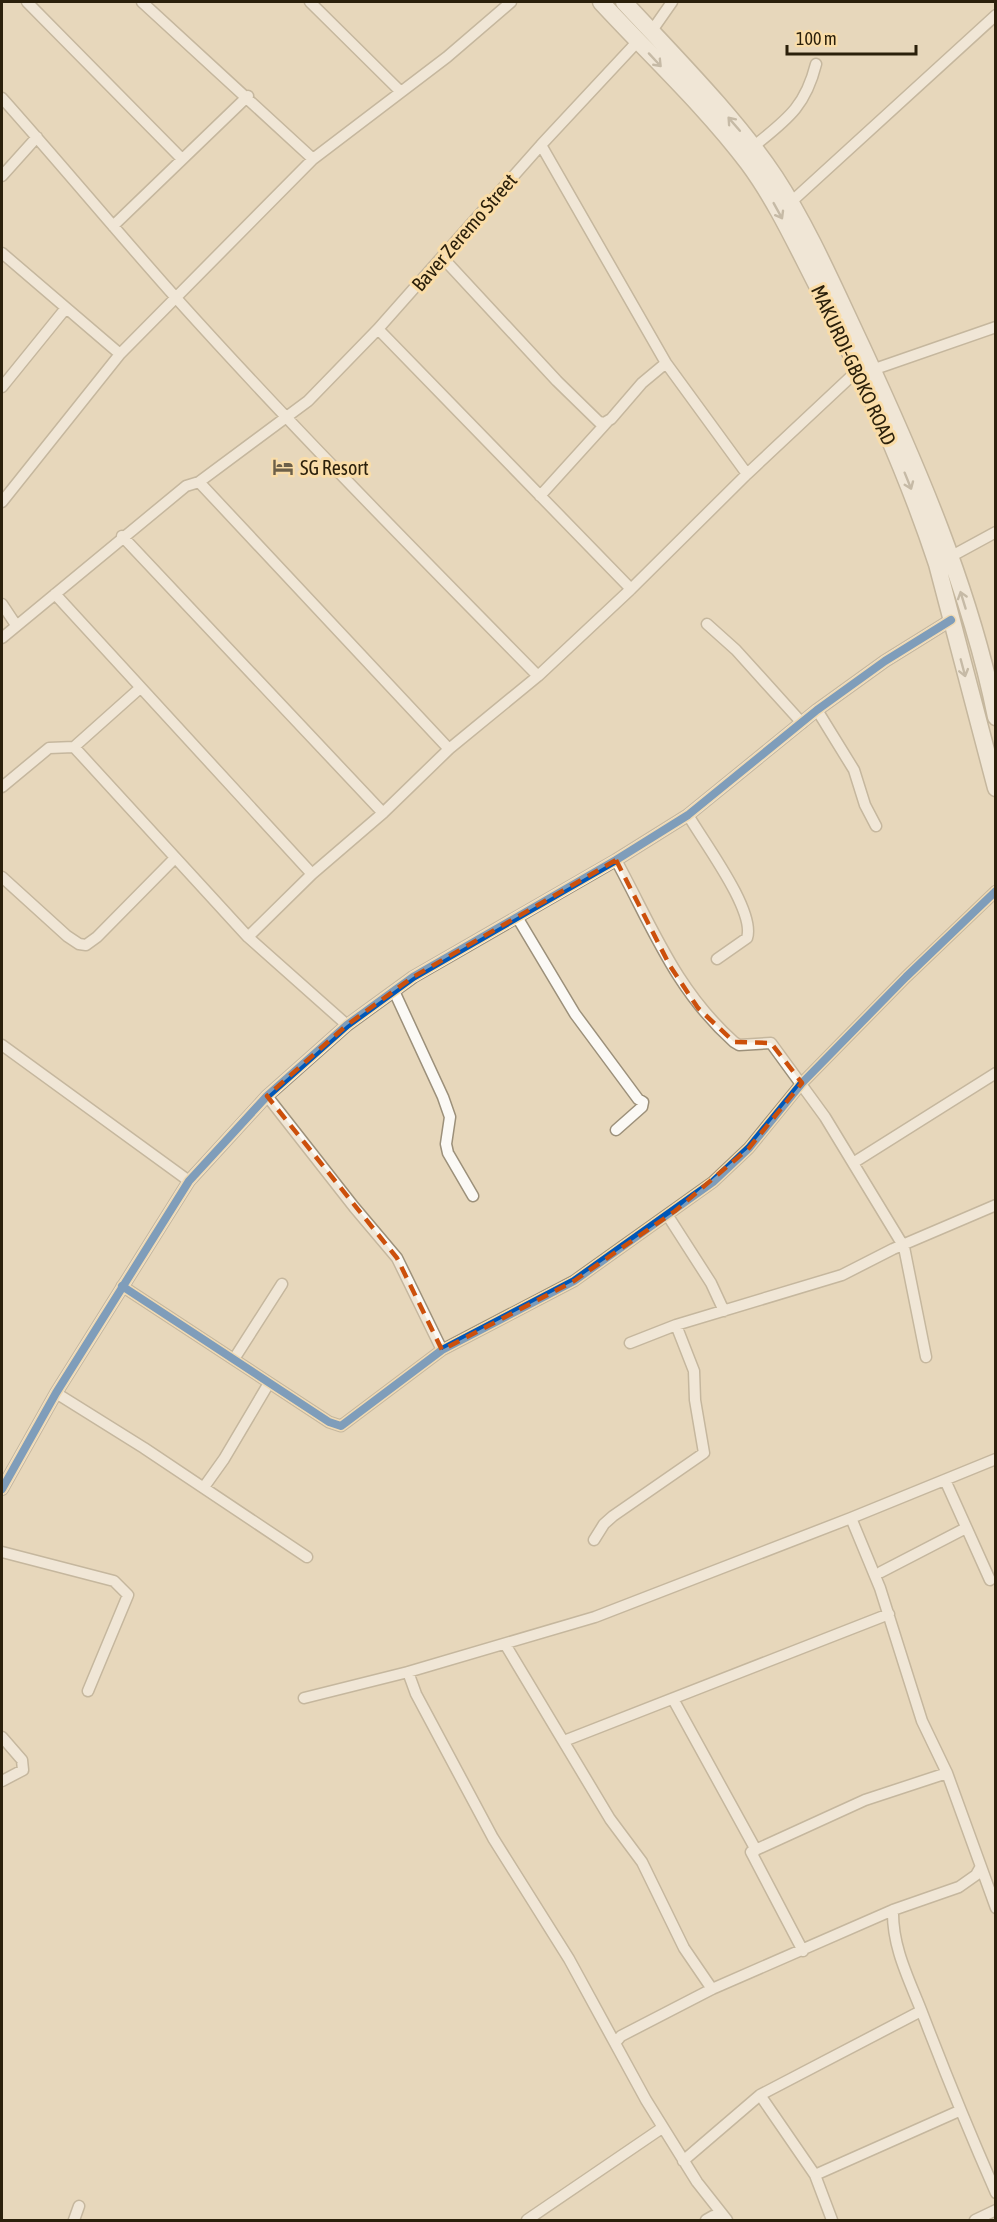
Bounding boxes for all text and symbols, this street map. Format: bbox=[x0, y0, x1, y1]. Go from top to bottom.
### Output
scale bar bbox=[787, 18, 916, 56]
text: 100 m bbox=[796, 28, 837, 49]
one-way arrow bbox=[648, 52, 662, 67]
one-way arrow bbox=[727, 117, 741, 132]
street label: Baver Zeremo Street bbox=[407, 168, 521, 295]
one-way arrow bbox=[772, 202, 784, 219]
street label: MAKURDI-GBOKO ROAD bbox=[807, 281, 901, 449]
hotel icon: SG Resort bbox=[271, 455, 295, 479]
place label: SG Resort bbox=[300, 456, 369, 479]
one-way arrow bbox=[903, 471, 914, 490]
one-way arrow bbox=[957, 591, 968, 610]
one-way arrow bbox=[958, 658, 970, 677]

